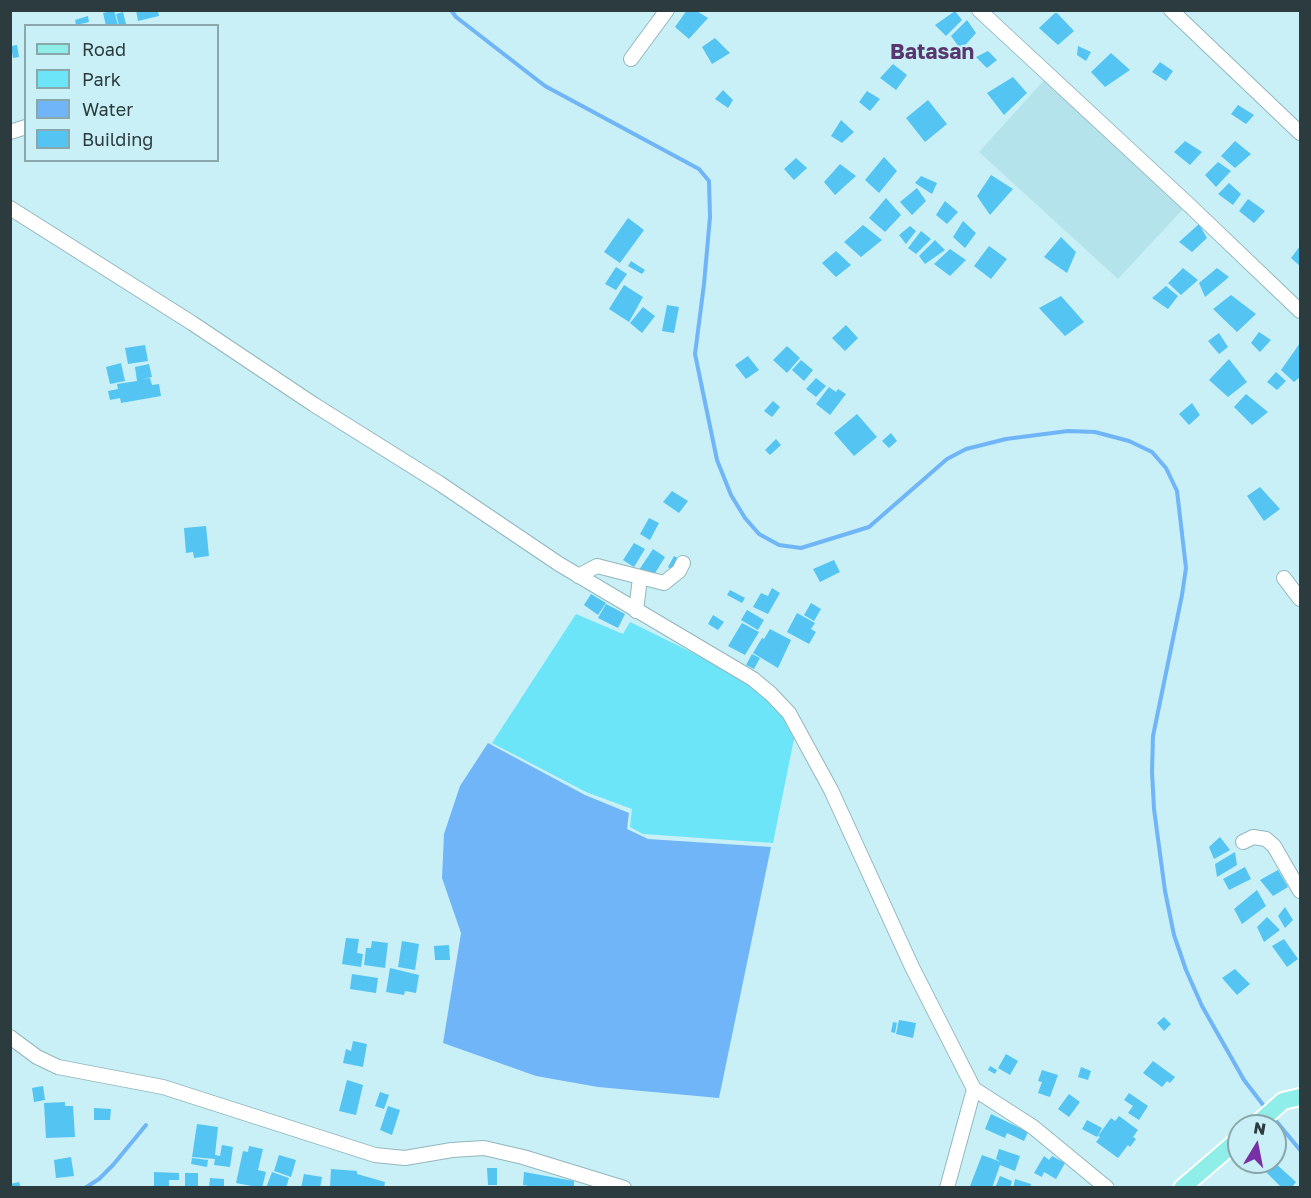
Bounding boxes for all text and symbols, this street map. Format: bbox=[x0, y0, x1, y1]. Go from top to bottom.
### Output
legend bbox=[24, 24, 219, 162]
text: Road bbox=[82, 38, 126, 60]
district label: Batasan bbox=[890, 39, 974, 65]
text: Park bbox=[82, 68, 121, 90]
text: Water bbox=[82, 98, 133, 120]
text: Building bbox=[82, 128, 153, 150]
north arrow bbox=[1227, 1114, 1287, 1174]
text: N bbox=[1252, 1117, 1268, 1139]

